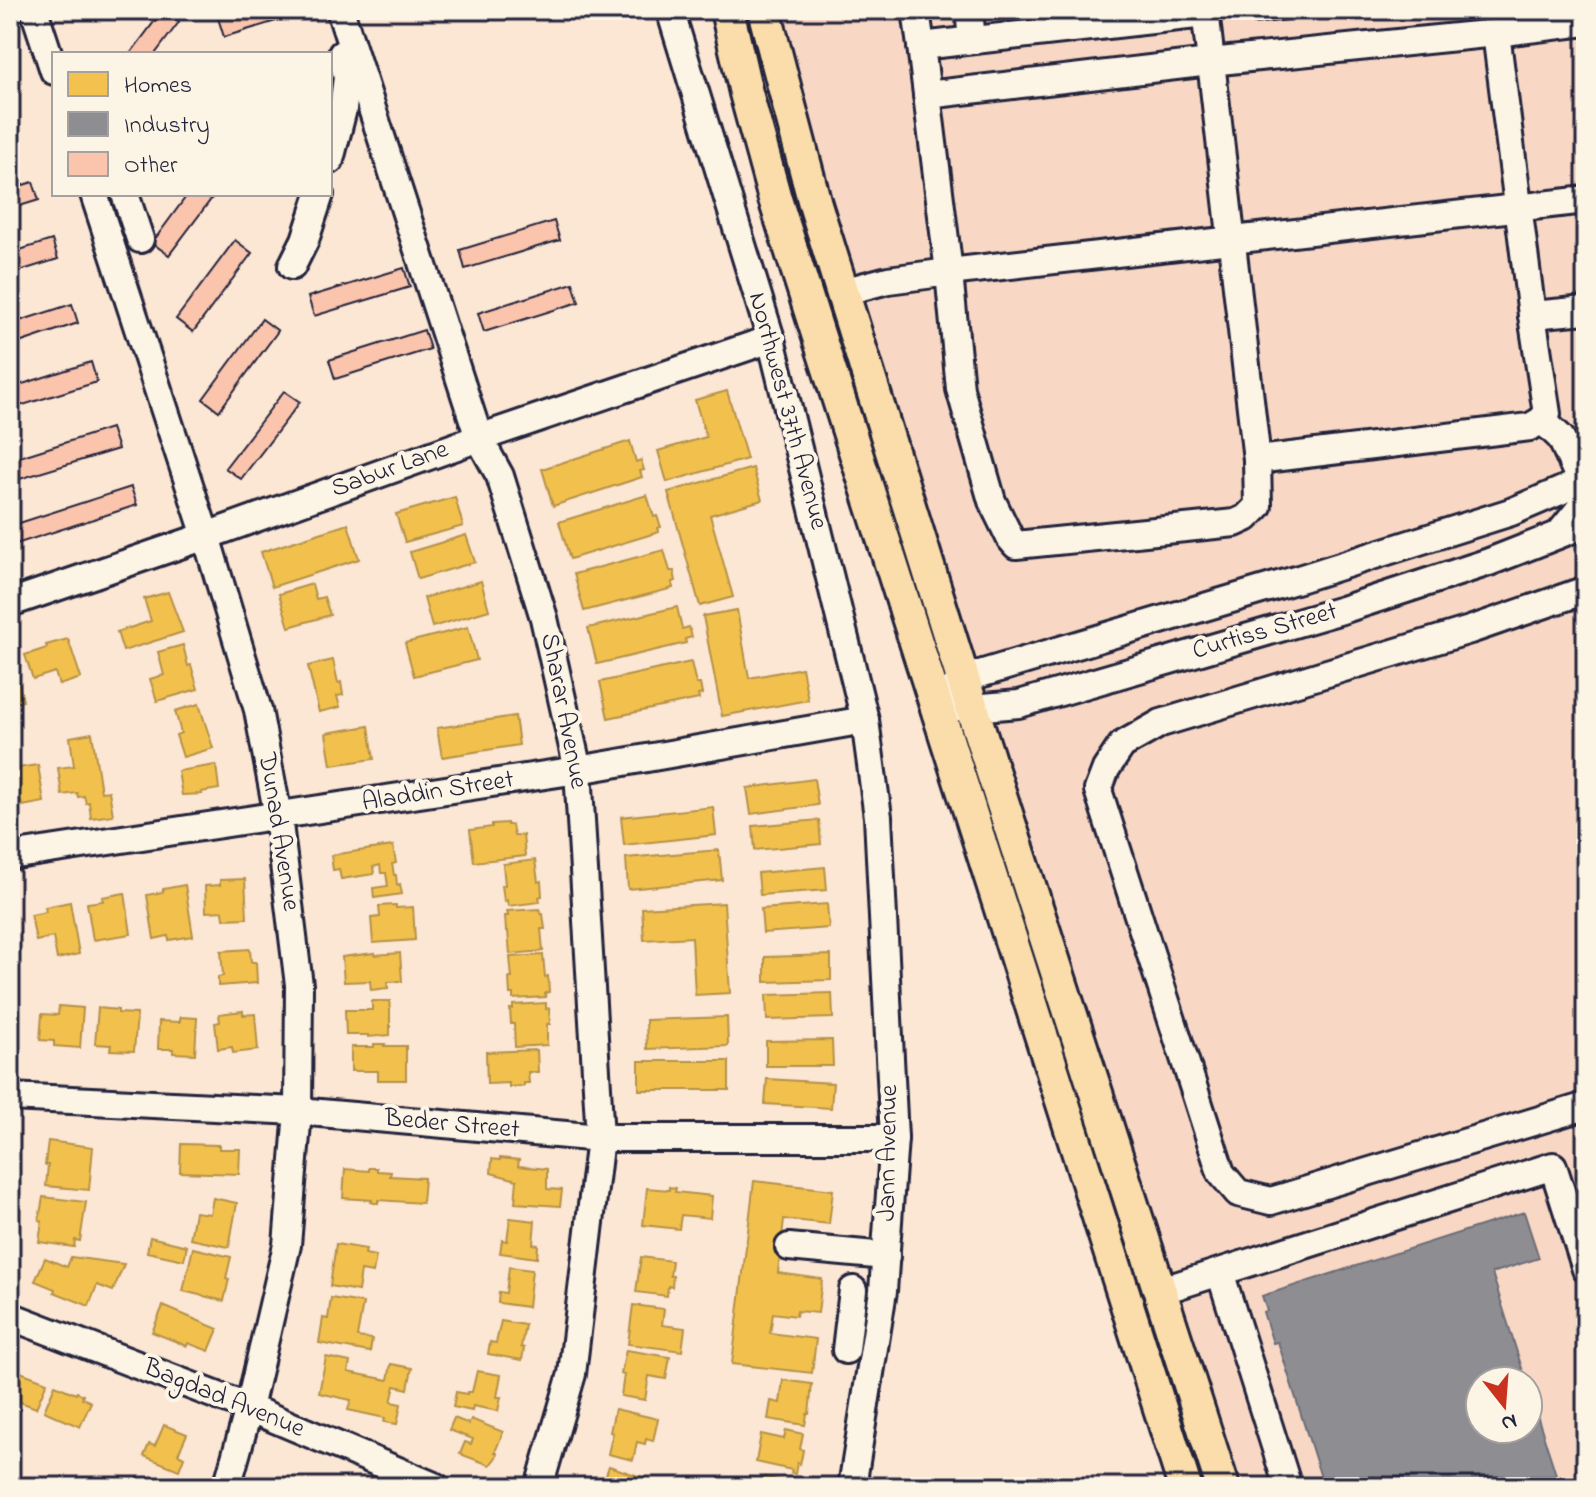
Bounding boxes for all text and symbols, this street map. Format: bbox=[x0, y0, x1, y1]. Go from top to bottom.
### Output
legend bbox=[52, 52, 332, 196]
text: Homes bbox=[124, 69, 192, 104]
text: Industry bbox=[124, 109, 210, 145]
text: Other bbox=[124, 149, 178, 184]
street label: Northwest 37th Avenue bbox=[737, 288, 837, 534]
street label: Sabur Lane bbox=[326, 431, 454, 509]
street label: Curtiss Street bbox=[1188, 593, 1342, 671]
street label: Sharar Avenue bbox=[529, 630, 597, 792]
street label: Dunad Avenue bbox=[247, 749, 309, 914]
street label: Aladdin Street bbox=[359, 761, 517, 823]
street label: Jann Avenue bbox=[869, 1084, 909, 1222]
street label: Beder Street bbox=[382, 1100, 521, 1150]
street label: Bagdad Avenue bbox=[137, 1349, 311, 1449]
north arrow bbox=[1464, 1365, 1544, 1445]
text: N bbox=[1497, 1404, 1521, 1439]

